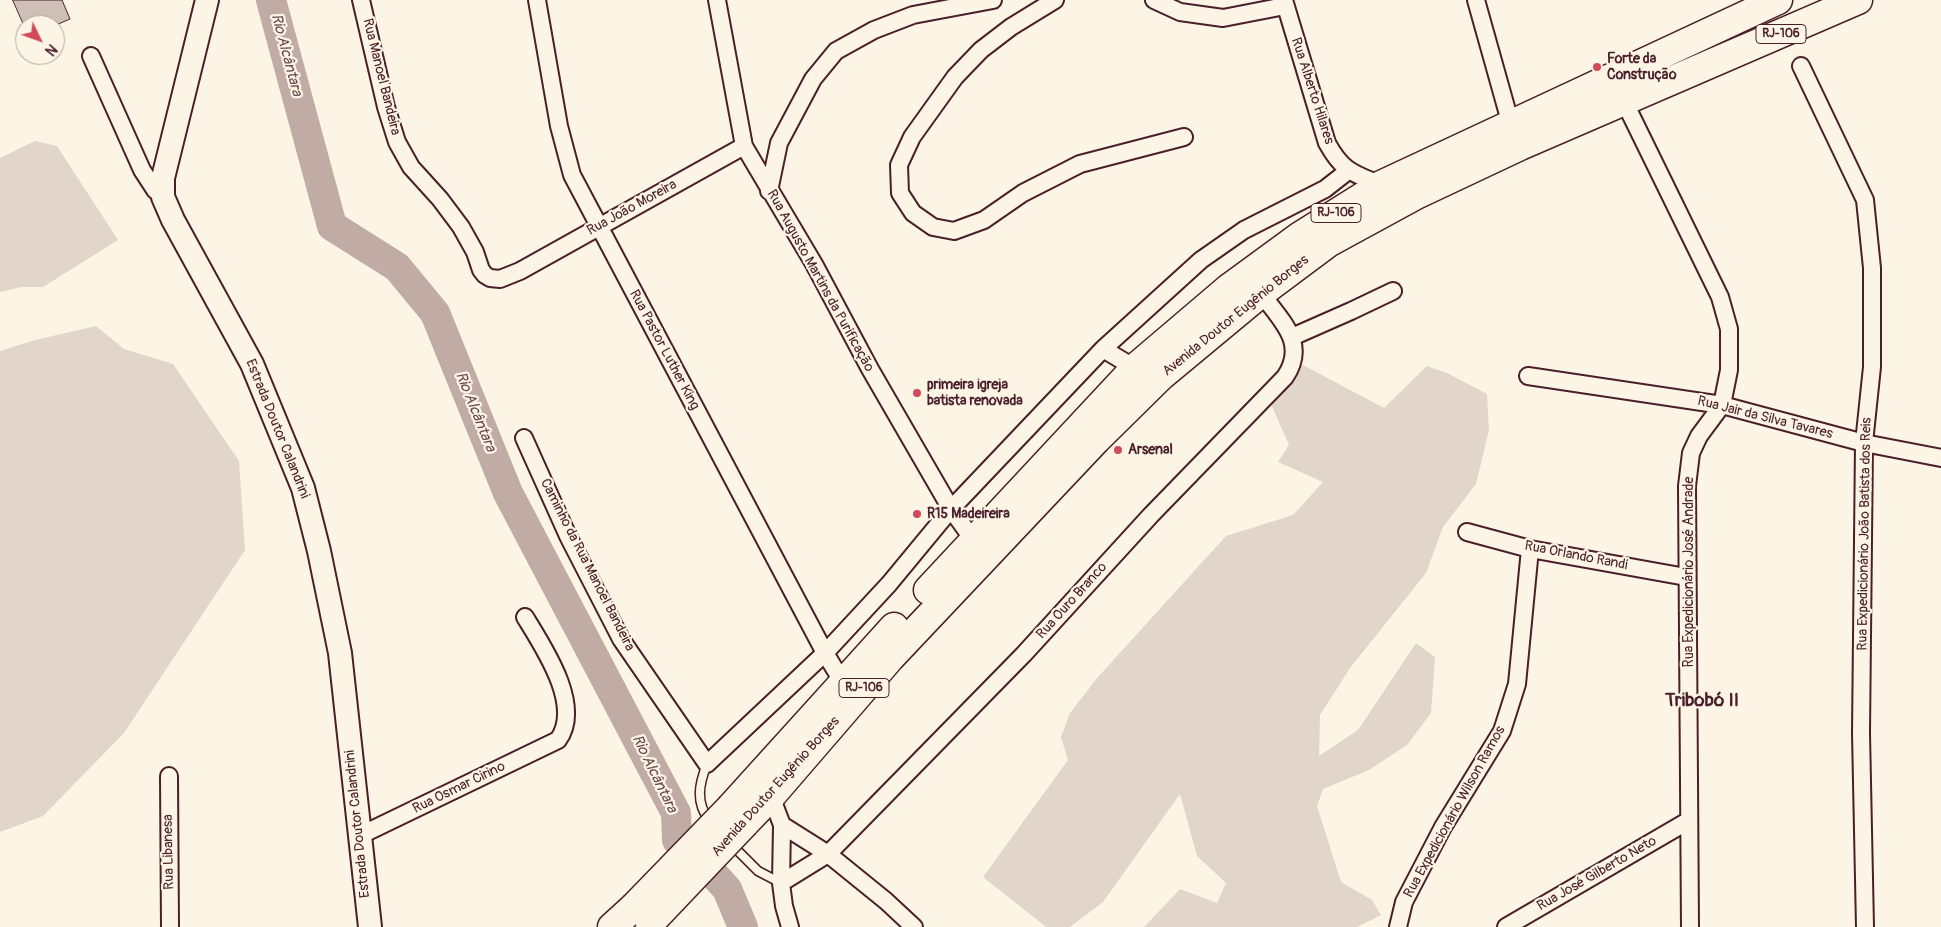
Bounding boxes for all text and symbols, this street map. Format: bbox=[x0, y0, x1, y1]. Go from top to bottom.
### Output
water label: Rio Alcântara bbox=[266, 12, 306, 98]
north arrow bbox=[15, 15, 65, 65]
street label: Rua Manoel Bandeira bbox=[358, 17, 404, 137]
road number: RJ-106 bbox=[1756, 24, 1806, 44]
street label: Rua Alberto Hilares bbox=[1287, 36, 1337, 146]
text: N bbox=[41, 40, 60, 59]
place label: Forte da Construção bbox=[1607, 51, 1677, 84]
marker: Forte da Construção bbox=[1591, 61, 1603, 73]
street label: Rua João Moreira bbox=[584, 176, 680, 240]
street label: Rua Augusto Martins da Purificação bbox=[763, 187, 877, 375]
road number: RJ-106 bbox=[1311, 204, 1361, 222]
street label: Avenida Doutor Eugênio Borges bbox=[1160, 252, 1312, 380]
street label: Rua Pastor Luther King bbox=[625, 287, 703, 413]
street label: Estrada Doutor Calandrini bbox=[241, 357, 313, 501]
water label: Rio Alcântara bbox=[451, 370, 499, 454]
place label: primeira igreja batista renovada bbox=[927, 377, 1023, 410]
marker: primeira igreja batista renovada bbox=[911, 387, 923, 399]
street label: Rua Jair da Silva Tavares bbox=[1696, 393, 1834, 443]
street label: Rua Expedicionário João Batista dos Reis bbox=[1855, 417, 1875, 651]
place label: Arsenal bbox=[1128, 442, 1173, 458]
marker: Arsenal bbox=[1112, 444, 1124, 456]
street label: Caminho da Rua Manoel Bandeira bbox=[536, 476, 638, 654]
street label: Rua Expedicionário José Andrade bbox=[1681, 477, 1697, 667]
place label: R15 Madeireira bbox=[927, 506, 1010, 522]
marker: R15 Madeireira bbox=[911, 508, 923, 520]
street label: Rua Orlando Randi bbox=[1523, 538, 1629, 574]
street label: Rua Ouro Branco bbox=[1033, 559, 1111, 643]
road number: RJ-106 bbox=[839, 678, 889, 698]
district label: Tribobó II bbox=[1665, 690, 1739, 712]
street label: Avenida Doutor Eugênio Borges bbox=[709, 713, 843, 861]
street label: Rua Expedicionário Wilson Ramos bbox=[1401, 723, 1509, 901]
water label: Rio Alcântara bbox=[627, 732, 681, 816]
street label: Estrada Doutor Calandrini bbox=[342, 749, 374, 899]
street label: Rua Osmar Cirino bbox=[410, 758, 508, 818]
street label: Rua Libanesa bbox=[160, 814, 178, 890]
street label: Rua José Gilberto Neto bbox=[1534, 833, 1660, 915]

